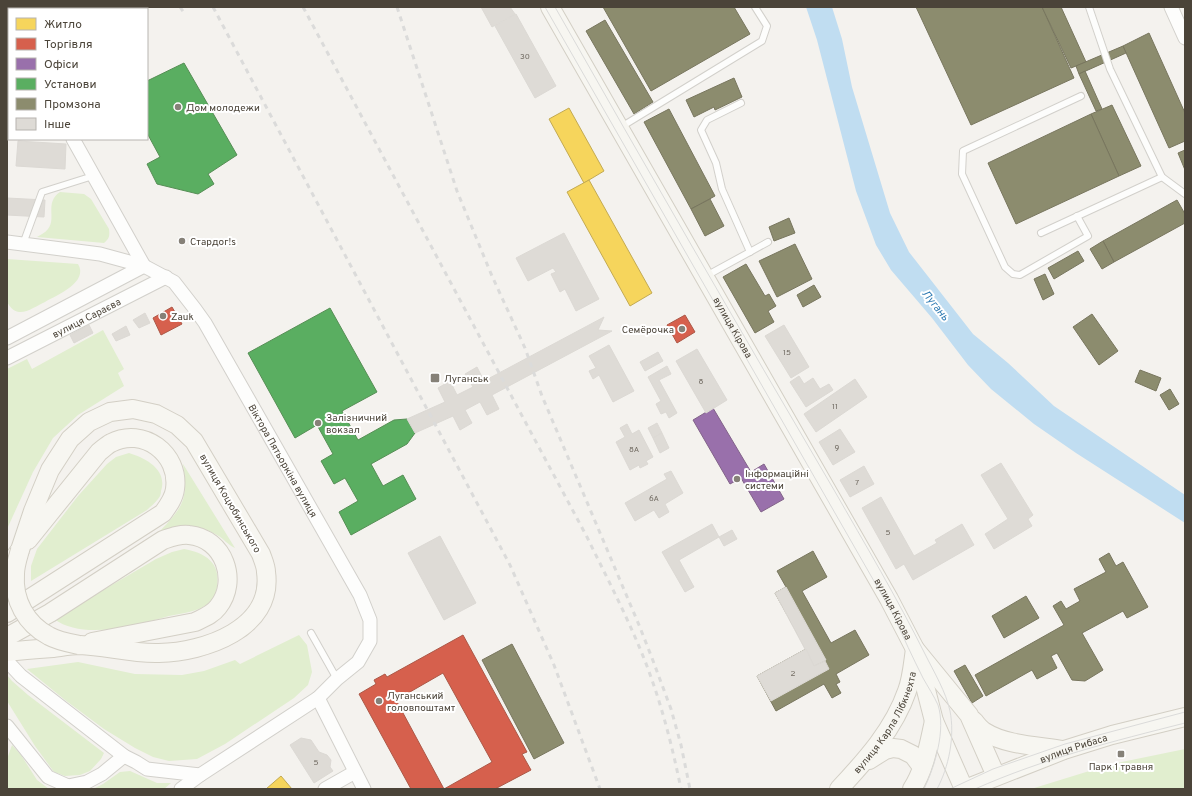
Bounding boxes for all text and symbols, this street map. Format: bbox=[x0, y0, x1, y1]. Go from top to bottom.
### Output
legend bbox=[8, 8, 148, 140]
text: Житло bbox=[44, 17, 82, 33]
text: Торгівля bbox=[44, 37, 92, 53]
house number: 30 bbox=[520, 52, 530, 62]
text: Офіси bbox=[44, 57, 79, 73]
text: Установи bbox=[44, 77, 96, 93]
text: Промзона bbox=[44, 97, 101, 113]
marker: Дом молодежи bbox=[173, 102, 183, 112]
place label: Дом молодежи bbox=[186, 102, 260, 115]
text: Інше bbox=[44, 117, 71, 133]
marker: Стардог!s bbox=[177, 236, 187, 246]
place label: Стардог!s bbox=[190, 236, 236, 249]
water label: Лугань bbox=[918, 287, 952, 324]
street label: вулиця Кірова bbox=[709, 295, 755, 361]
street label: вулиця Сараєва bbox=[50, 296, 124, 342]
marker: Zauk bbox=[158, 311, 168, 321]
place label: Zauk bbox=[171, 311, 194, 324]
place label: Семёрочка bbox=[622, 324, 674, 337]
marker: Семёрочка bbox=[677, 324, 687, 334]
house number: 15 bbox=[783, 348, 791, 358]
marker: Луганськ bbox=[429, 372, 441, 384]
place label: Луганськ bbox=[444, 373, 489, 386]
house number: 8 bbox=[699, 377, 704, 387]
street label: Віктора Пятьоркіна вулиця bbox=[245, 402, 319, 520]
house number: 11 bbox=[832, 402, 838, 412]
place label: Залізничний вокзал bbox=[326, 412, 387, 437]
marker: Залізничний вокзал bbox=[313, 418, 323, 428]
house number: 9 bbox=[835, 443, 840, 453]
house number: 8А bbox=[629, 445, 640, 455]
street label: вулиця Коцюбинського bbox=[196, 452, 264, 556]
place label: Інформаційні системи bbox=[745, 468, 809, 493]
marker: Інформаційні системи bbox=[732, 474, 742, 484]
house number: 7 bbox=[855, 478, 859, 488]
house number: 6А bbox=[649, 494, 660, 504]
house number: 5 bbox=[886, 528, 891, 538]
street label: вулиця Кірова bbox=[870, 576, 914, 643]
house number: 2 bbox=[791, 669, 796, 679]
street label: вулиця Карла Лібкнехта bbox=[851, 671, 920, 777]
place label: Луганський головпоштамт bbox=[387, 690, 456, 715]
marker: Луганський головпоштамт bbox=[374, 696, 384, 706]
street label: вулиця Рибаса bbox=[1038, 732, 1109, 767]
marker: Парк 1 травня bbox=[1116, 749, 1126, 759]
house number: 5 bbox=[314, 758, 319, 768]
place label: Парк 1 травня bbox=[1089, 761, 1153, 774]

